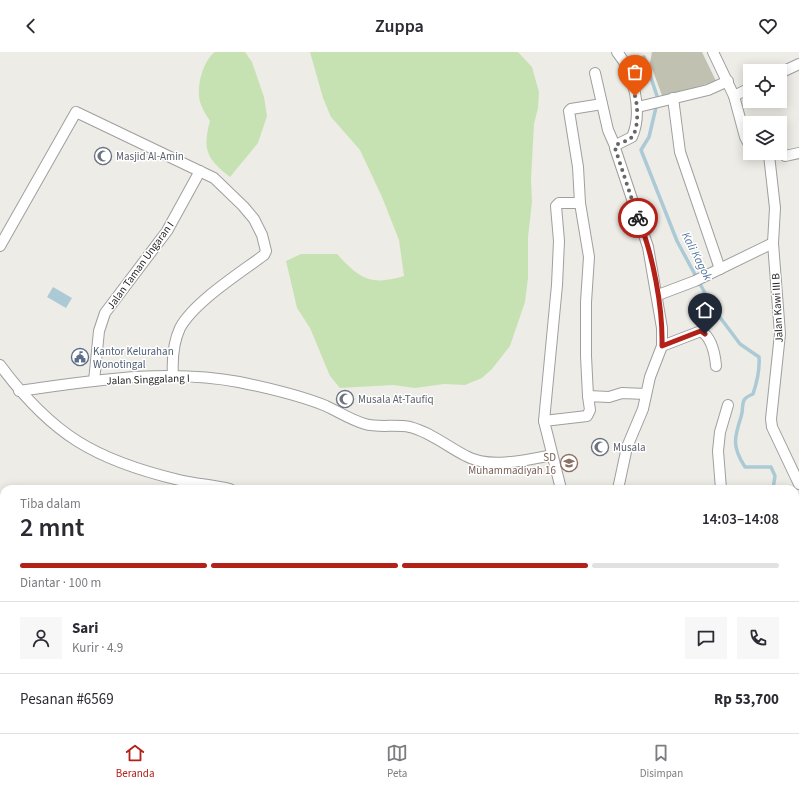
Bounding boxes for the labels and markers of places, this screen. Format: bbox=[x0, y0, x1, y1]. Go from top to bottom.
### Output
pin bbox=[618, 55, 652, 96]
mosque icon: Masjid Al-Amin bbox=[93, 146, 113, 166]
place label: Masjid Al-Amin bbox=[116, 149, 184, 164]
pin bbox=[688, 293, 722, 334]
place label: Kantor Kelurahan Wonotingal bbox=[93, 344, 174, 372]
public building icon: Kantor Kelurahan Wonotingal bbox=[70, 347, 90, 367]
mosque icon: Musala At-Taufiq bbox=[335, 389, 355, 409]
place label: Musala At-Taufiq bbox=[358, 392, 433, 407]
mosque icon: Musala bbox=[590, 437, 610, 457]
place label: Musala bbox=[613, 440, 645, 455]
place label: SD Muhammadiyah 16 bbox=[468, 450, 557, 478]
school or university icon: SD Muhammadiyah 16 bbox=[559, 453, 579, 473]

